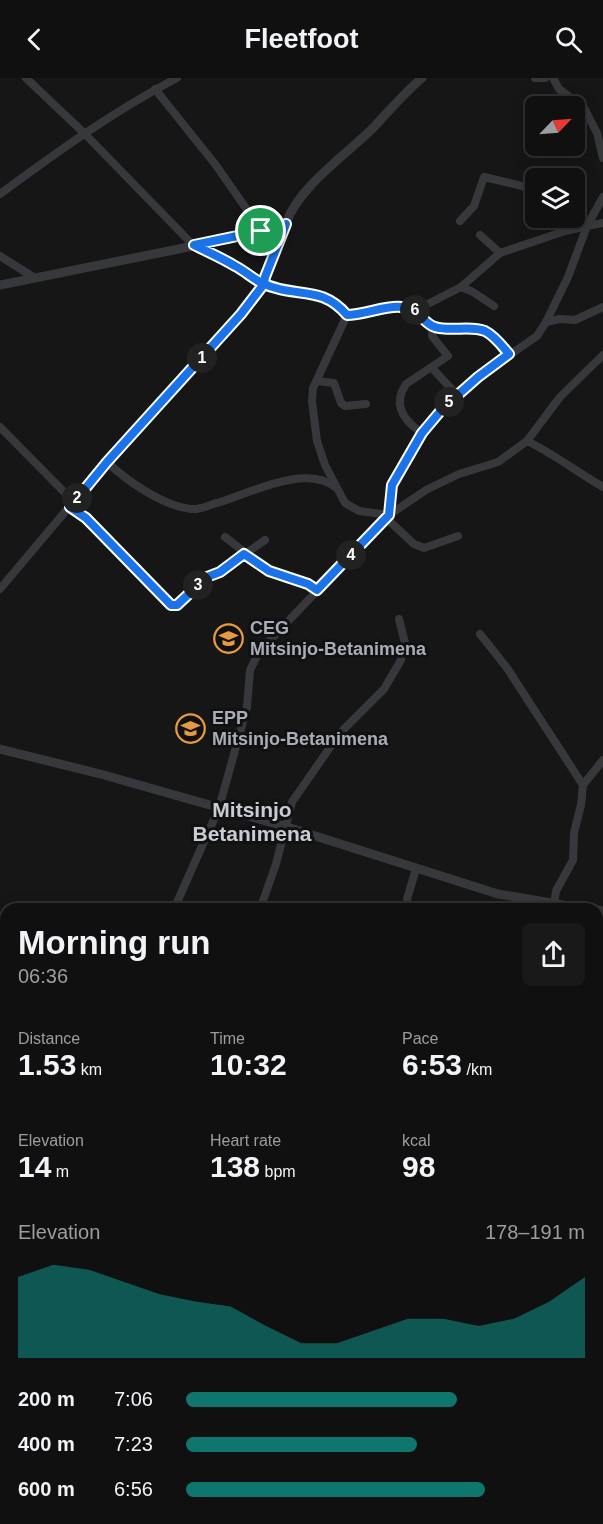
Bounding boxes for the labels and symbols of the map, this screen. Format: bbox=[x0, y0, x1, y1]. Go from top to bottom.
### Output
north arrow bbox=[525, 96, 585, 156]
pin bbox=[235, 205, 286, 256]
pin: 6 bbox=[400, 295, 430, 325]
pin: 1 bbox=[187, 343, 217, 373]
pin: 5 bbox=[434, 387, 464, 417]
pin: 2 bbox=[62, 483, 92, 513]
pin: 4 bbox=[336, 540, 366, 570]
pin: 3 bbox=[183, 570, 213, 600]
place label: CEG Mitsinjo-Betanimena bbox=[250, 618, 427, 659]
school or university icon: CEG Mitsinjo-Betanimena bbox=[213, 622, 245, 654]
place label: EPP Mitsinjo-Betanimena bbox=[212, 708, 389, 749]
school or university icon: EPP Mitsinjo-Betanimena bbox=[175, 712, 207, 744]
district label: Mitsinjo Betanimena bbox=[192, 798, 312, 845]

